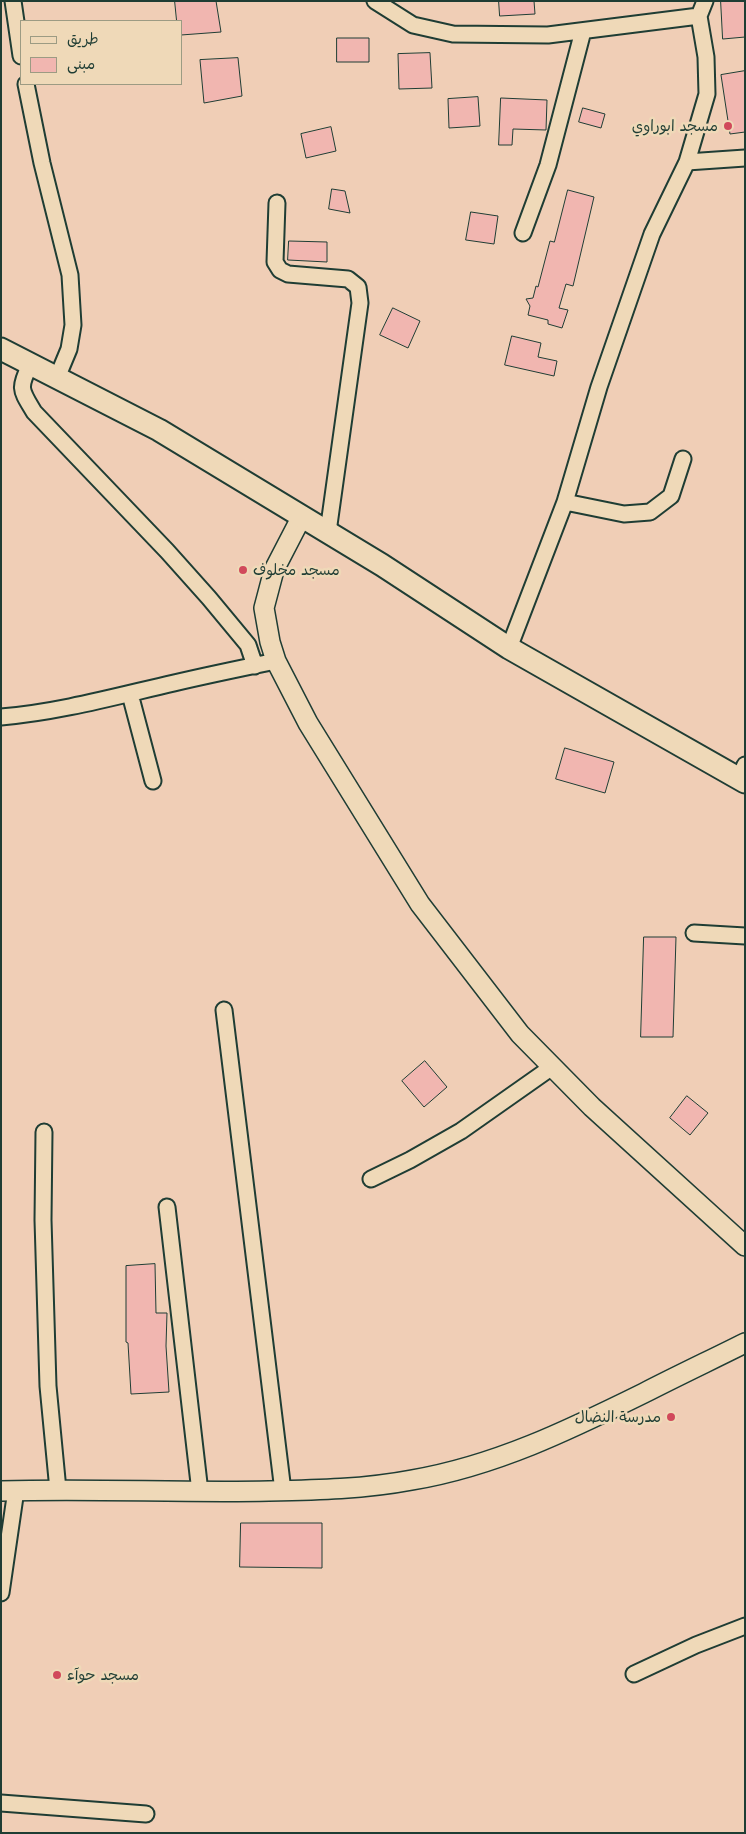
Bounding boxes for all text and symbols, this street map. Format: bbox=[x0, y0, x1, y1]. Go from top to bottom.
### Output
legend bbox=[20, 20, 182, 85]
text: طريق bbox=[67, 28, 99, 48]
text: مبنى bbox=[67, 53, 95, 73]
place label: مسجد ابوراوي bbox=[632, 117, 718, 135]
marker: مسجد ابوراوي bbox=[722, 120, 734, 132]
place label: مسجد مخلوف bbox=[253, 561, 340, 579]
marker: مسجد مخلوف bbox=[237, 564, 249, 576]
place label: مدرسة النضال bbox=[575, 1408, 661, 1426]
marker: مدرسة النضال bbox=[665, 1411, 677, 1423]
place label: مسجد حوآء bbox=[67, 1666, 139, 1684]
marker: مسجد حوآء bbox=[51, 1669, 63, 1681]

